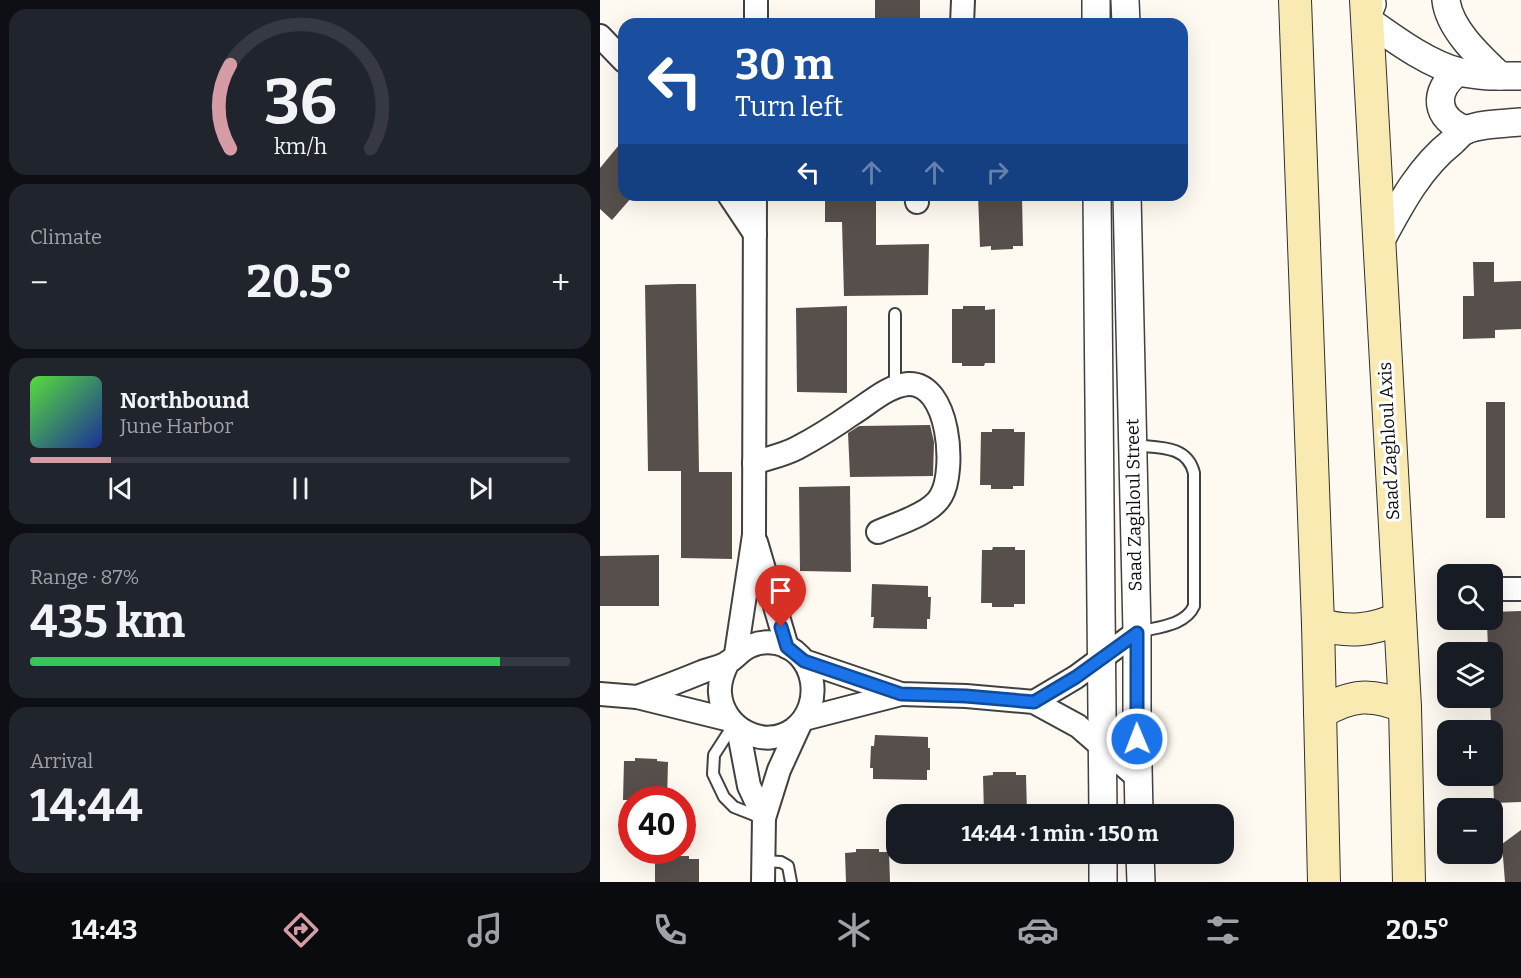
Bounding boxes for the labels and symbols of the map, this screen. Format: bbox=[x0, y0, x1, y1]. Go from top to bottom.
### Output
street label: Saad Zaghloul Axis bbox=[1374, 361, 1404, 521]
street label: Saad Zaghloul Street bbox=[1121, 418, 1147, 591]
pin bbox=[755, 565, 806, 627]
position arrow bbox=[1105, 707, 1169, 771]
speed limit sign: 40 bbox=[618, 786, 696, 864]

